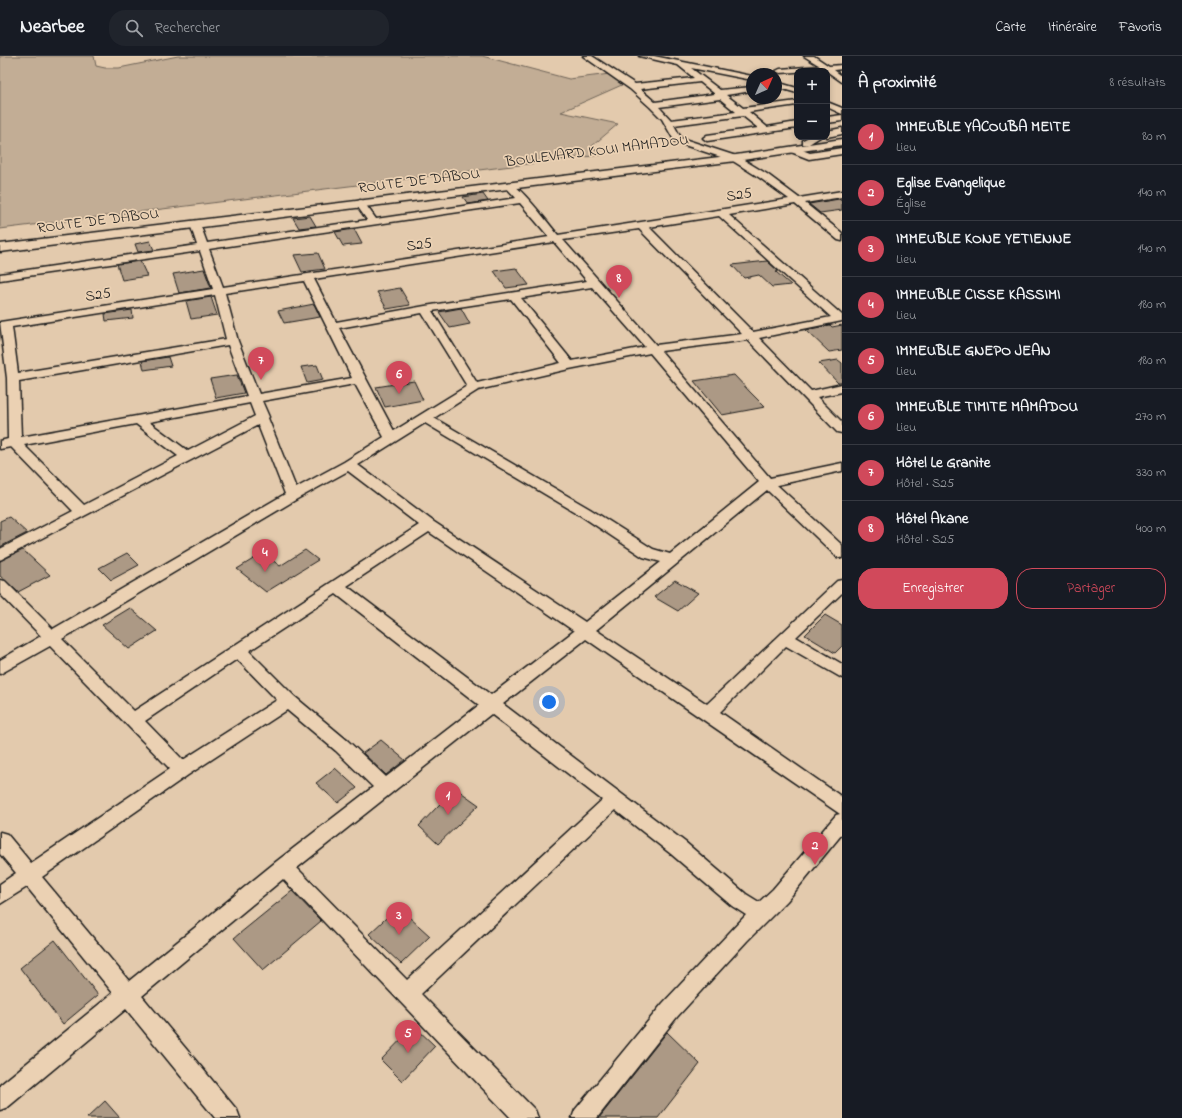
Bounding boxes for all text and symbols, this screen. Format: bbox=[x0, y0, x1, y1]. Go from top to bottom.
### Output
search box bbox=[109, 10, 389, 46]
text: Nearbee bbox=[20, 14, 85, 41]
icon: search bbox=[123, 17, 145, 39]
text: Rechercher bbox=[155, 17, 220, 39]
text: Carte bbox=[995, 17, 1026, 38]
text: Itinéraire bbox=[1048, 17, 1097, 38]
text: Favoris bbox=[1119, 17, 1162, 38]
north arrow bbox=[746, 68, 782, 104]
map controls bbox=[794, 68, 830, 140]
button: + bbox=[794, 68, 830, 104]
text: À proximité bbox=[858, 70, 936, 95]
text: 8 résultats bbox=[1109, 73, 1166, 92]
button: − bbox=[794, 104, 830, 140]
text: IMMEUBLE YACOUBA MEITE bbox=[896, 116, 1071, 138]
text: 1 bbox=[869, 127, 873, 146]
text: 80 m bbox=[1142, 127, 1166, 146]
street label: BOULEVARD KOUI MAMADOU bbox=[503, 129, 690, 173]
text: Lieu bbox=[896, 138, 916, 157]
street label: ROUTE DE DABOU bbox=[357, 163, 481, 199]
text: Eglise Evangelique bbox=[896, 172, 1005, 194]
street label: S25 bbox=[725, 182, 754, 208]
text: 2 bbox=[868, 183, 874, 202]
text: 140 m bbox=[1138, 183, 1166, 202]
text: Église bbox=[896, 194, 926, 213]
street label: ROUTE DE DABOU bbox=[36, 203, 160, 239]
text: IMMEUBLE KONE YETIENNE bbox=[896, 228, 1071, 250]
street label: S25 bbox=[405, 232, 434, 258]
text: 3 bbox=[868, 239, 874, 258]
text: 140 m bbox=[1138, 239, 1166, 258]
text: Lieu bbox=[896, 250, 916, 269]
pin: 8 bbox=[606, 265, 632, 298]
street label: S25 bbox=[84, 282, 113, 308]
text: IMMEUBLE CISSE KASSIMI bbox=[896, 284, 1061, 306]
text: 4 bbox=[868, 295, 874, 314]
text: 180 m bbox=[1138, 295, 1166, 314]
text: Lieu bbox=[896, 306, 916, 325]
text: IMMEUBLE GNEPO JEAN bbox=[896, 340, 1051, 362]
pin: 7 bbox=[248, 347, 274, 380]
text: 5 bbox=[867, 351, 875, 370]
text: 180 m bbox=[1138, 351, 1166, 370]
pin: 6 bbox=[386, 361, 412, 394]
text: Lieu bbox=[896, 362, 916, 381]
text: IMMEUBLE TIMITE MAMADOU bbox=[896, 396, 1078, 418]
text: 6 bbox=[868, 407, 874, 426]
text: 270 m bbox=[1135, 407, 1166, 426]
text: Lieu bbox=[896, 418, 916, 437]
text: Hôtel Le Granite bbox=[896, 452, 991, 474]
text: 7 bbox=[868, 463, 874, 482]
text: 330 m bbox=[1136, 463, 1166, 482]
text: Hôtel · S25 bbox=[896, 474, 954, 493]
text: Hôtel Akane bbox=[896, 508, 969, 530]
text: 8 bbox=[869, 519, 873, 538]
text: 400 m bbox=[1136, 519, 1166, 538]
text: Hôtel · S25 bbox=[896, 530, 954, 549]
pin: 4 bbox=[252, 539, 278, 572]
button: Enregistrer bbox=[858, 568, 1008, 609]
button: Partager bbox=[1016, 568, 1166, 609]
your location bbox=[539, 692, 559, 712]
pin: 1 bbox=[435, 782, 461, 815]
pin: 2 bbox=[802, 832, 828, 865]
pin: 3 bbox=[386, 902, 412, 935]
pin: 5 bbox=[395, 1020, 421, 1053]

